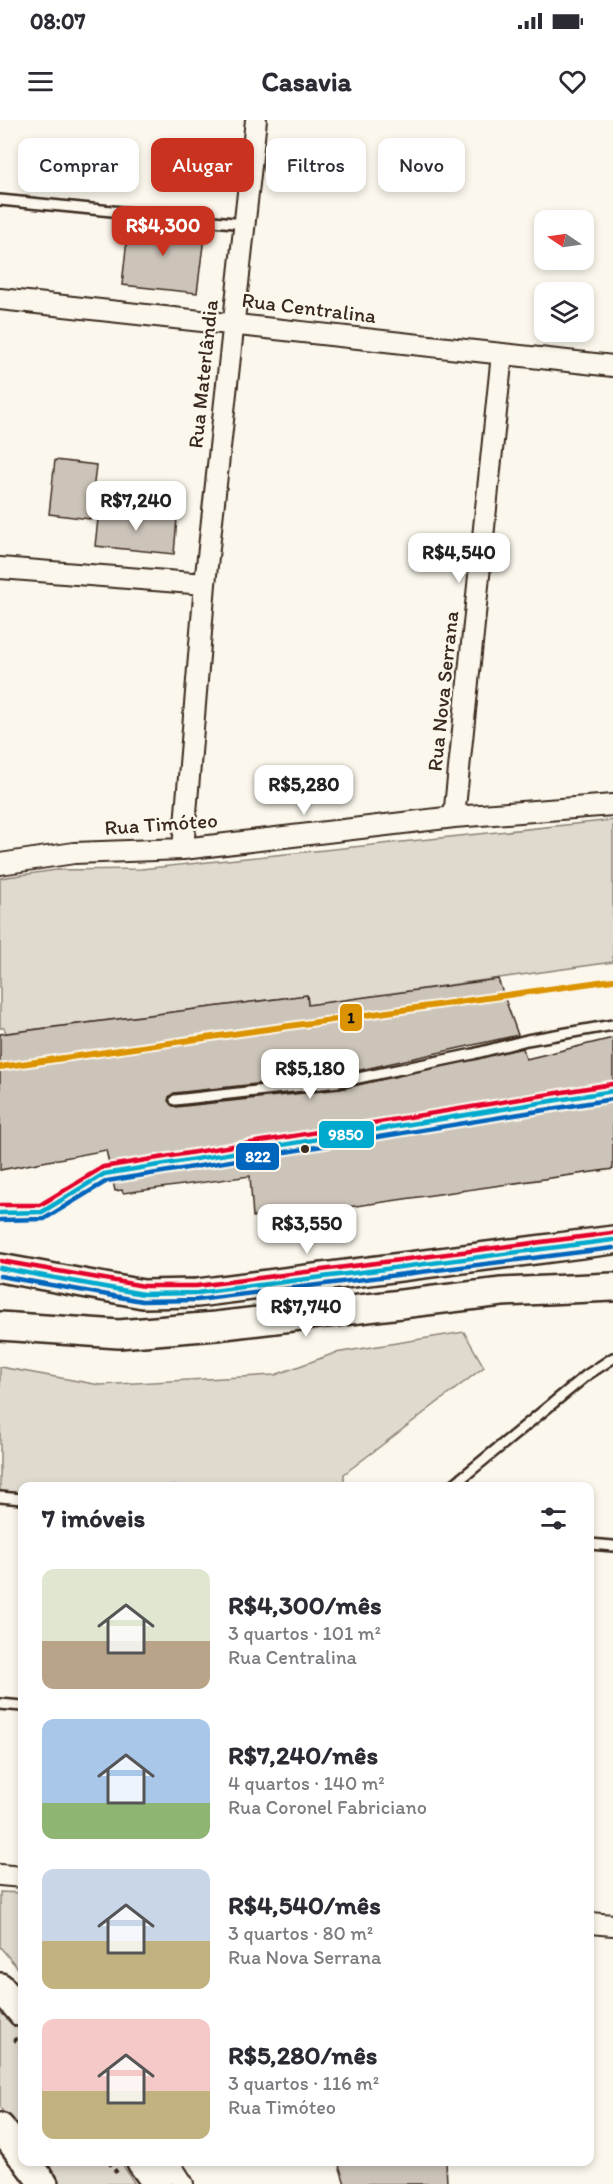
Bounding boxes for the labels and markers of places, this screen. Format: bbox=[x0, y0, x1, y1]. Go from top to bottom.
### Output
pin: R$4,300 bbox=[108, 206, 218, 257]
pin: R$7,240 bbox=[81, 481, 191, 532]
pin: R$4,540 bbox=[404, 533, 514, 584]
pin: R$5,280 bbox=[249, 765, 359, 816]
pin: R$5,180 bbox=[255, 1049, 365, 1100]
unlabelled marker bbox=[299, 1143, 311, 1155]
pin: R$3,550 bbox=[252, 1204, 362, 1255]
pin: R$7,740 bbox=[251, 1287, 361, 1338]

